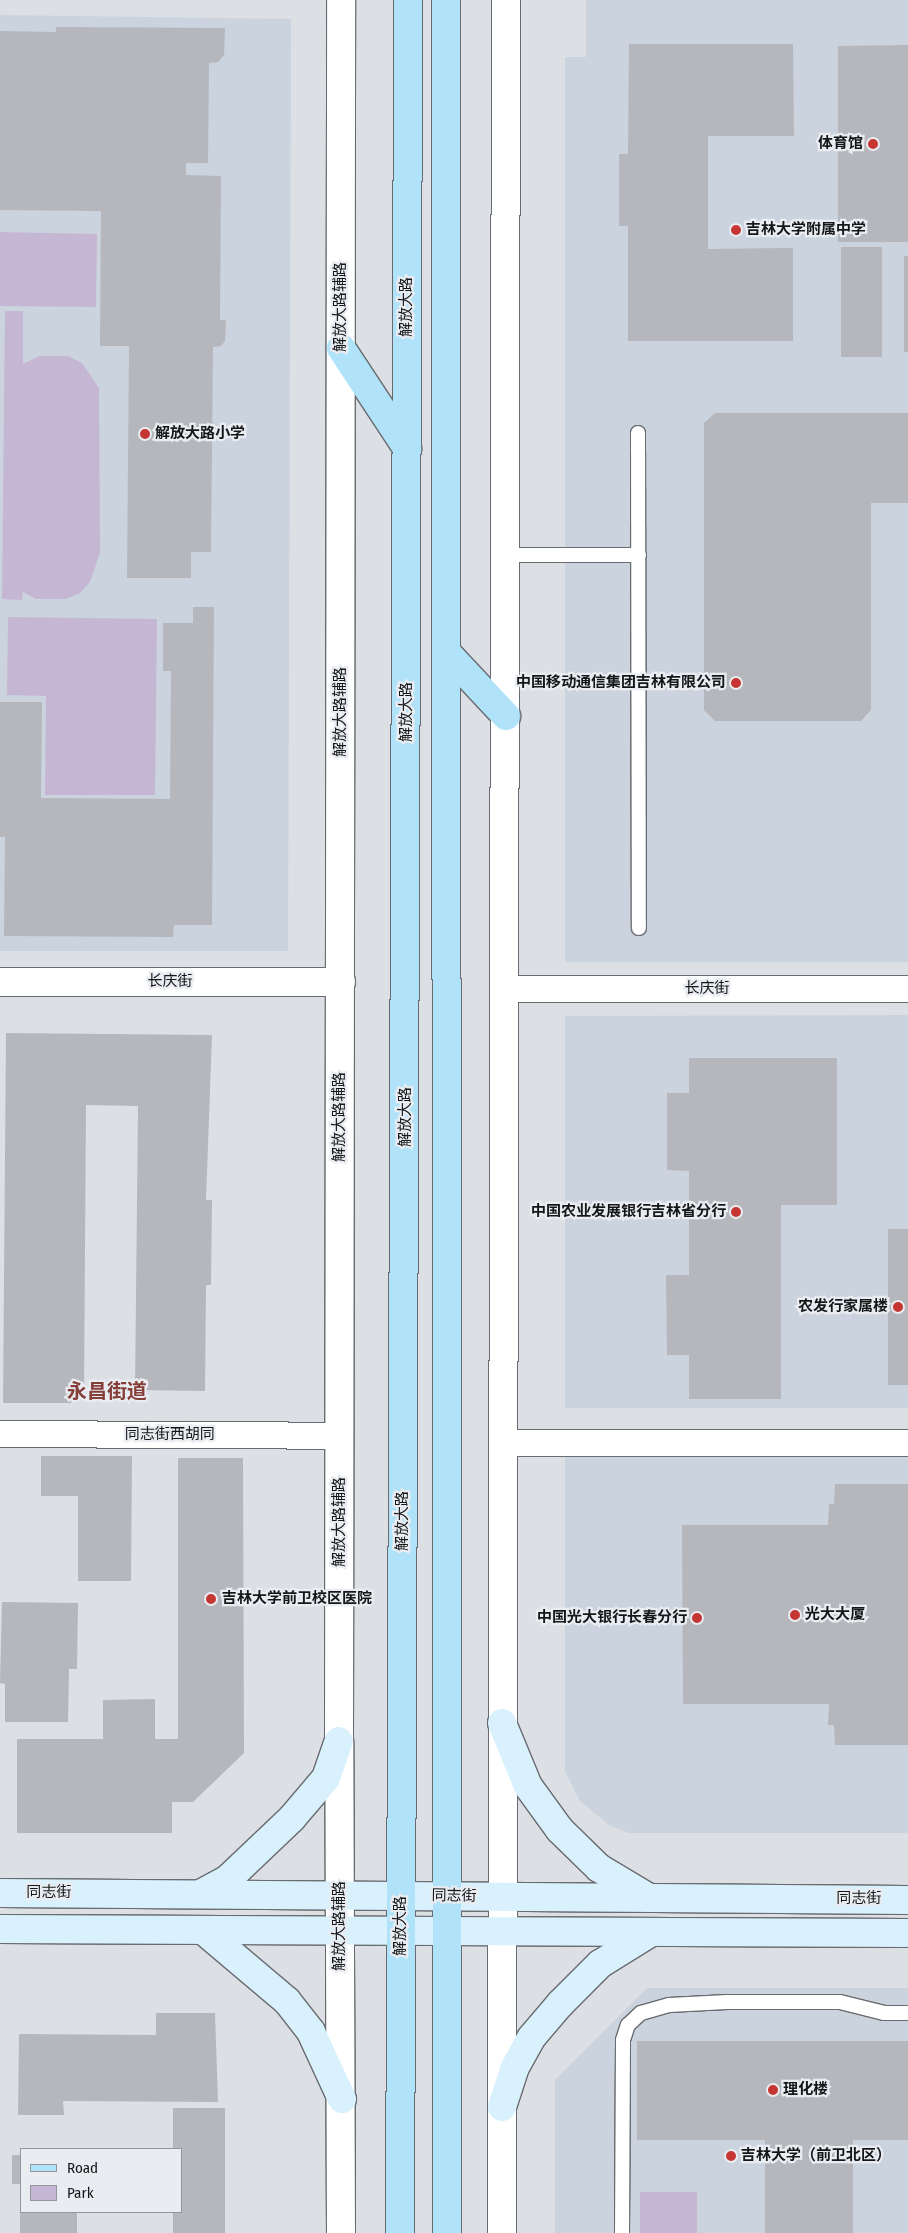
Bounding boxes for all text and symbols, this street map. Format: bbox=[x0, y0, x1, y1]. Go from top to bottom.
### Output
place label: 体育馆 bbox=[818, 135, 863, 153]
marker: 体育馆 bbox=[867, 138, 879, 150]
place label: 吉林大学附属中学 bbox=[746, 221, 866, 239]
marker: 吉林大学附属中学 bbox=[730, 224, 742, 236]
street label: 解放大路辅路 bbox=[332, 262, 350, 352]
street label: 解放大路 bbox=[398, 277, 416, 337]
place label: 解放大路小学 bbox=[155, 425, 245, 443]
marker: 解放大路小学 bbox=[139, 428, 151, 440]
street label: 解放大路辅路 bbox=[332, 667, 350, 757]
place label: 中国移动通信集团吉林有限公司 bbox=[516, 674, 726, 692]
marker: 中国移动通信集团吉林有限公司 bbox=[730, 677, 742, 689]
street label: 解放大路 bbox=[398, 682, 416, 742]
street label: 长庆街 bbox=[148, 973, 192, 991]
street label: 长庆街 bbox=[685, 980, 729, 998]
street label: 解放大路辅路 bbox=[331, 1072, 349, 1162]
street label: 解放大路 bbox=[397, 1087, 415, 1147]
place label: 中国农业发展银行吉林省分行 bbox=[531, 1203, 726, 1221]
marker: 中国农业发展银行吉林省分行 bbox=[730, 1206, 742, 1218]
place label: 农发行家属楼 bbox=[798, 1298, 888, 1316]
marker: 农发行家属楼 bbox=[892, 1301, 904, 1313]
district label: 永昌街道 bbox=[67, 1379, 147, 1403]
street label: 同志街西胡同 bbox=[125, 1426, 215, 1444]
street label: 解放大路辅路 bbox=[331, 1477, 349, 1567]
street label: 解放大路 bbox=[394, 1491, 412, 1551]
place label: 吉林大学前卫校区医院 bbox=[222, 1590, 372, 1608]
marker: 吉林大学前卫校区医院 bbox=[204, 1592, 218, 1606]
place label: 光大大厦 bbox=[805, 1606, 865, 1624]
place label: 中国光大银行长春分行 bbox=[537, 1609, 687, 1627]
marker: 光大大厦 bbox=[789, 1609, 801, 1621]
marker: 中国光大银行长春分行 bbox=[691, 1612, 703, 1624]
street label: 解放大路辅路 bbox=[331, 1881, 349, 1971]
street label: 同志街 bbox=[27, 1884, 71, 1902]
street label: 同志街 bbox=[431, 1887, 477, 1905]
street label: 同志街 bbox=[837, 1890, 881, 1908]
street label: 解放大路 bbox=[392, 1896, 410, 1956]
place label: 理化楼 bbox=[783, 2081, 828, 2099]
marker: 理化楼 bbox=[767, 2084, 779, 2096]
place label: 吉林大学（前卫北区） bbox=[741, 2147, 891, 2165]
legend bbox=[20, 2148, 182, 2213]
marker: 吉林大学（前卫北区） bbox=[725, 2150, 737, 2162]
text: Road bbox=[67, 2159, 98, 2177]
text: Park bbox=[67, 2184, 94, 2202]

